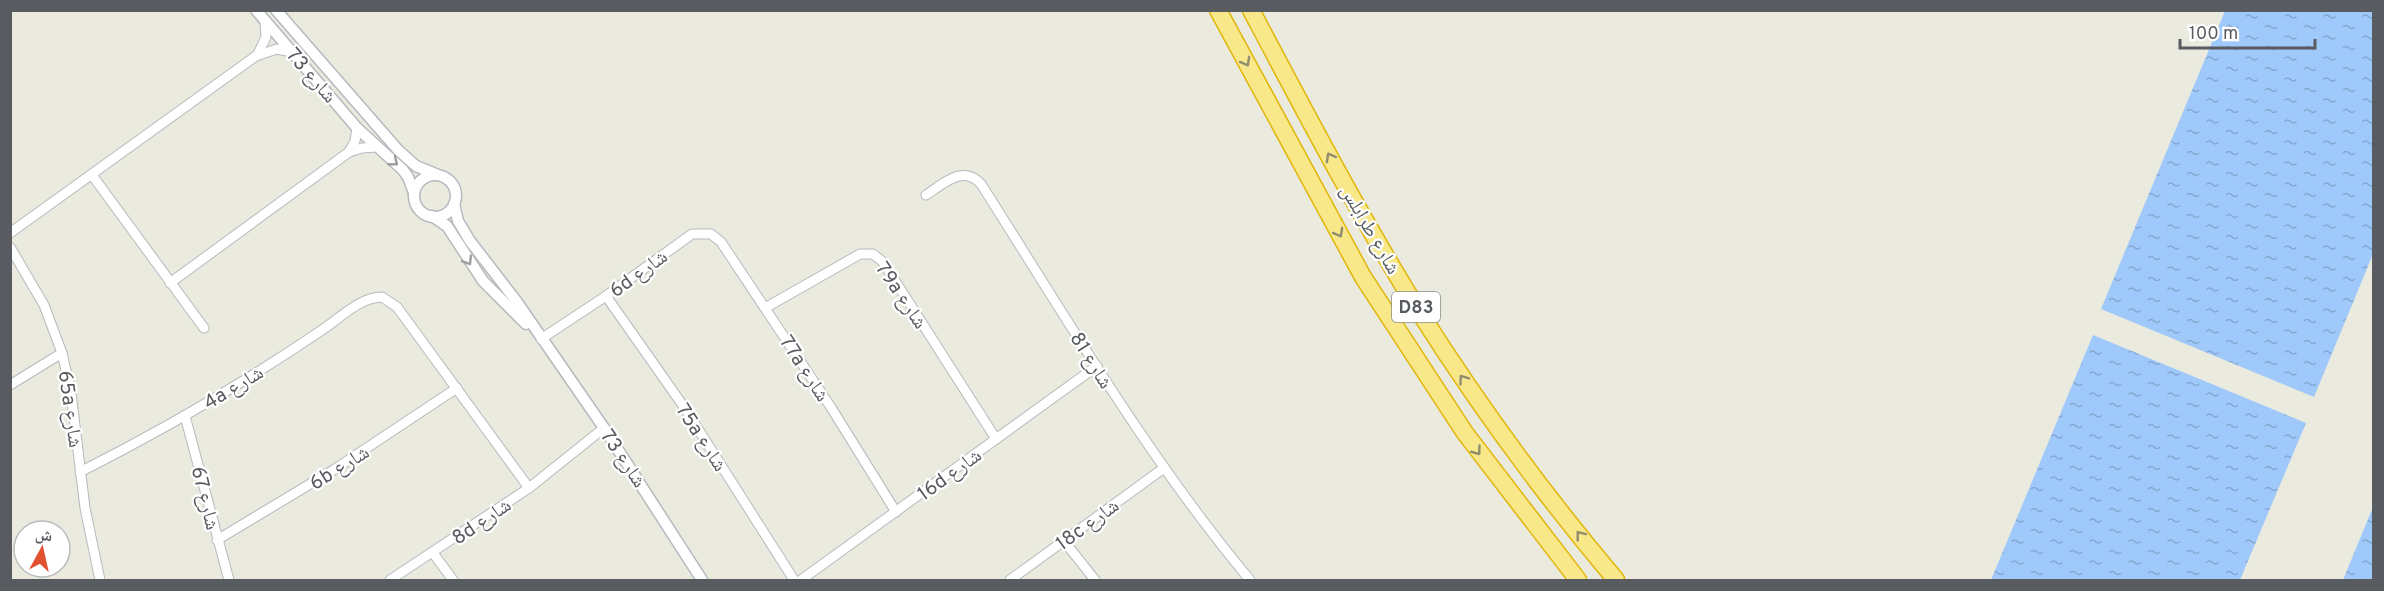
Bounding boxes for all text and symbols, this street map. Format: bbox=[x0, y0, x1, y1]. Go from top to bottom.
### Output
scale bar bbox=[2180, 12, 2315, 50]
text: 100 m bbox=[2189, 23, 2238, 46]
street label: شارع 73 bbox=[279, 43, 342, 109]
one-way arrow bbox=[1239, 55, 1250, 66]
one-way arrow bbox=[1326, 153, 1338, 164]
one-way arrow bbox=[387, 155, 398, 166]
street label: شارع طرابلس bbox=[1333, 180, 1405, 280]
one-way arrow bbox=[1331, 227, 1343, 238]
street label: 6d شارع bbox=[605, 245, 673, 305]
one-way arrow bbox=[461, 254, 472, 265]
street label: 79a شارع bbox=[868, 257, 932, 335]
road number: D83 bbox=[1392, 292, 1440, 322]
street label: شارع 81 bbox=[1063, 328, 1118, 394]
street label: 77a شارع bbox=[772, 331, 834, 407]
street label: 4a شارع bbox=[199, 361, 269, 417]
street label: 65a شارع bbox=[51, 369, 87, 450]
one-way arrow bbox=[1459, 374, 1470, 385]
street label: 75a شارع bbox=[669, 399, 732, 477]
street label: شارع 73 bbox=[593, 425, 651, 493]
street label: 6b شارع bbox=[305, 440, 375, 497]
street label: 16d شارع bbox=[913, 444, 987, 508]
one-way arrow bbox=[1470, 444, 1481, 455]
street label: شارع 67 bbox=[184, 464, 225, 533]
street label: 8d شارع bbox=[447, 493, 517, 552]
street label: 18c شارع bbox=[1051, 494, 1125, 557]
north arrow bbox=[12, 519, 72, 579]
text: ش bbox=[34, 525, 54, 547]
one-way arrow bbox=[1576, 531, 1587, 542]

